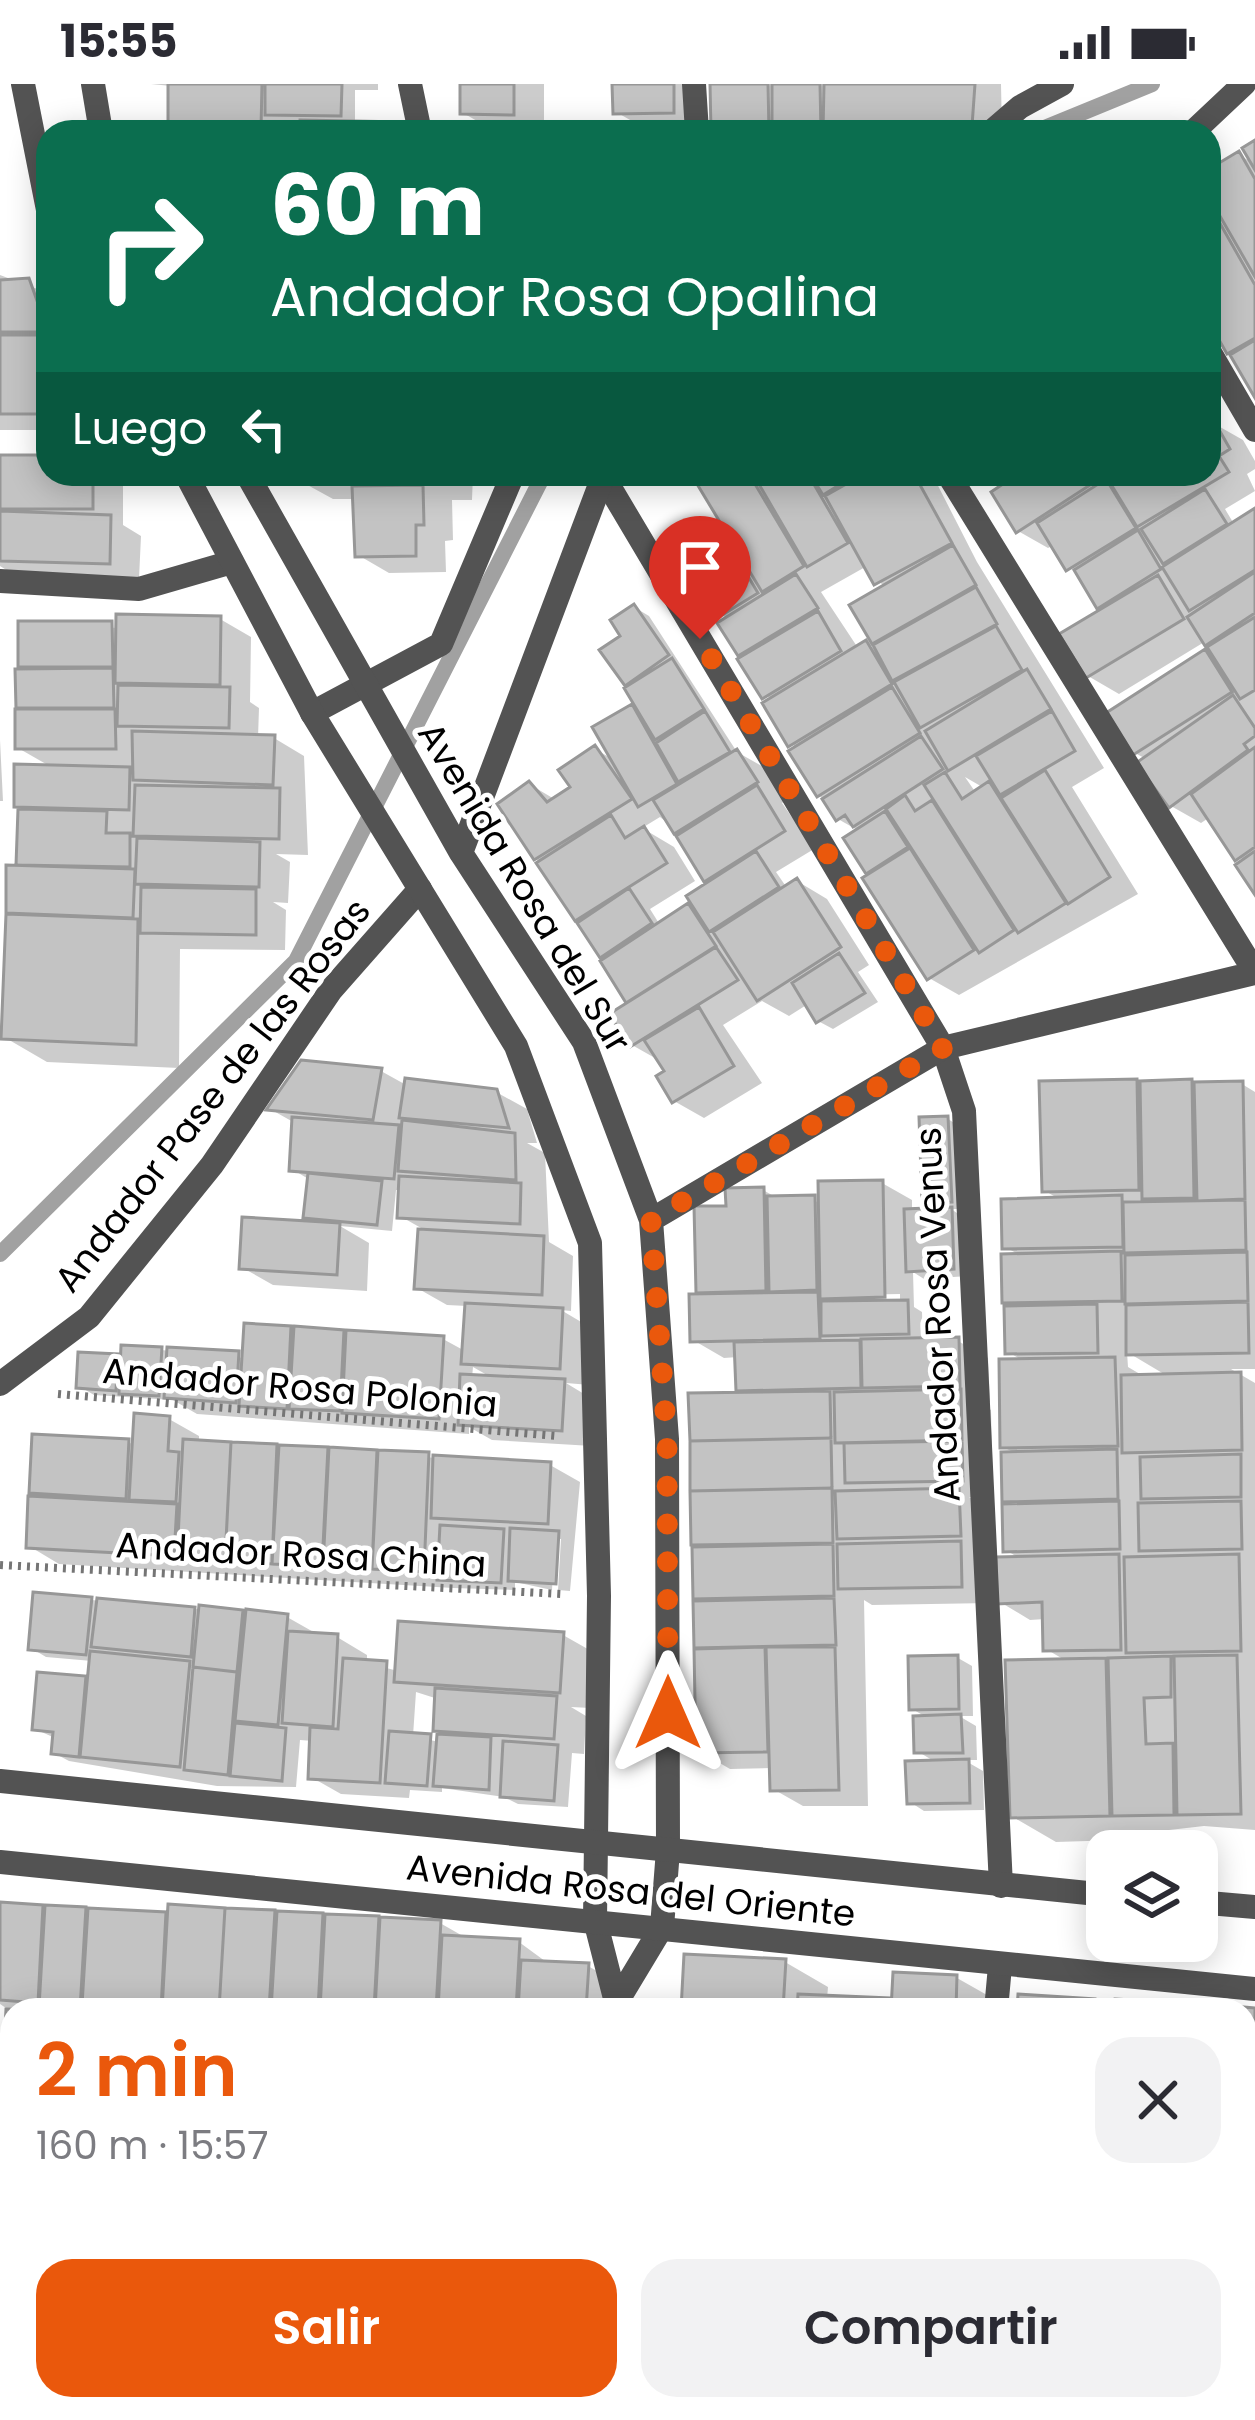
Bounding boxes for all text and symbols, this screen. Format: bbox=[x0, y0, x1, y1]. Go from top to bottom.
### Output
text: 15:55 bbox=[60, 10, 177, 73]
text: 60 m bbox=[270, 147, 485, 264]
icon: right bbox=[72, 168, 228, 324]
text: Andador Rosa Opalina bbox=[270, 259, 879, 335]
icon: left bbox=[231, 396, 297, 462]
text: Luego bbox=[72, 397, 207, 460]
pin bbox=[649, 516, 751, 639]
icon: arrive bbox=[667, 534, 733, 600]
street label: Avenida Rosa del Sur bbox=[406, 712, 644, 1062]
street label: Andador Pase de las Rosas bbox=[42, 888, 382, 1303]
street label: Andador Rosa Venus bbox=[902, 1126, 973, 1504]
street label: Andador Rosa Polonia bbox=[100, 1345, 499, 1430]
street label: Andador Rosa China bbox=[114, 1519, 488, 1590]
position arrow bbox=[605, 1650, 731, 1776]
map controls bbox=[1086, 1830, 1218, 1962]
button: layers bbox=[1086, 1830, 1218, 1962]
street label: Avenida Rosa del Oriente bbox=[404, 1842, 858, 1939]
text: 2 min bbox=[36, 2020, 238, 2121]
button: close bbox=[1095, 2037, 1221, 2163]
text: 160 m · 15:57 bbox=[36, 2118, 268, 2173]
button: Salir bbox=[36, 2259, 617, 2397]
button: Compartir bbox=[641, 2259, 1221, 2397]

